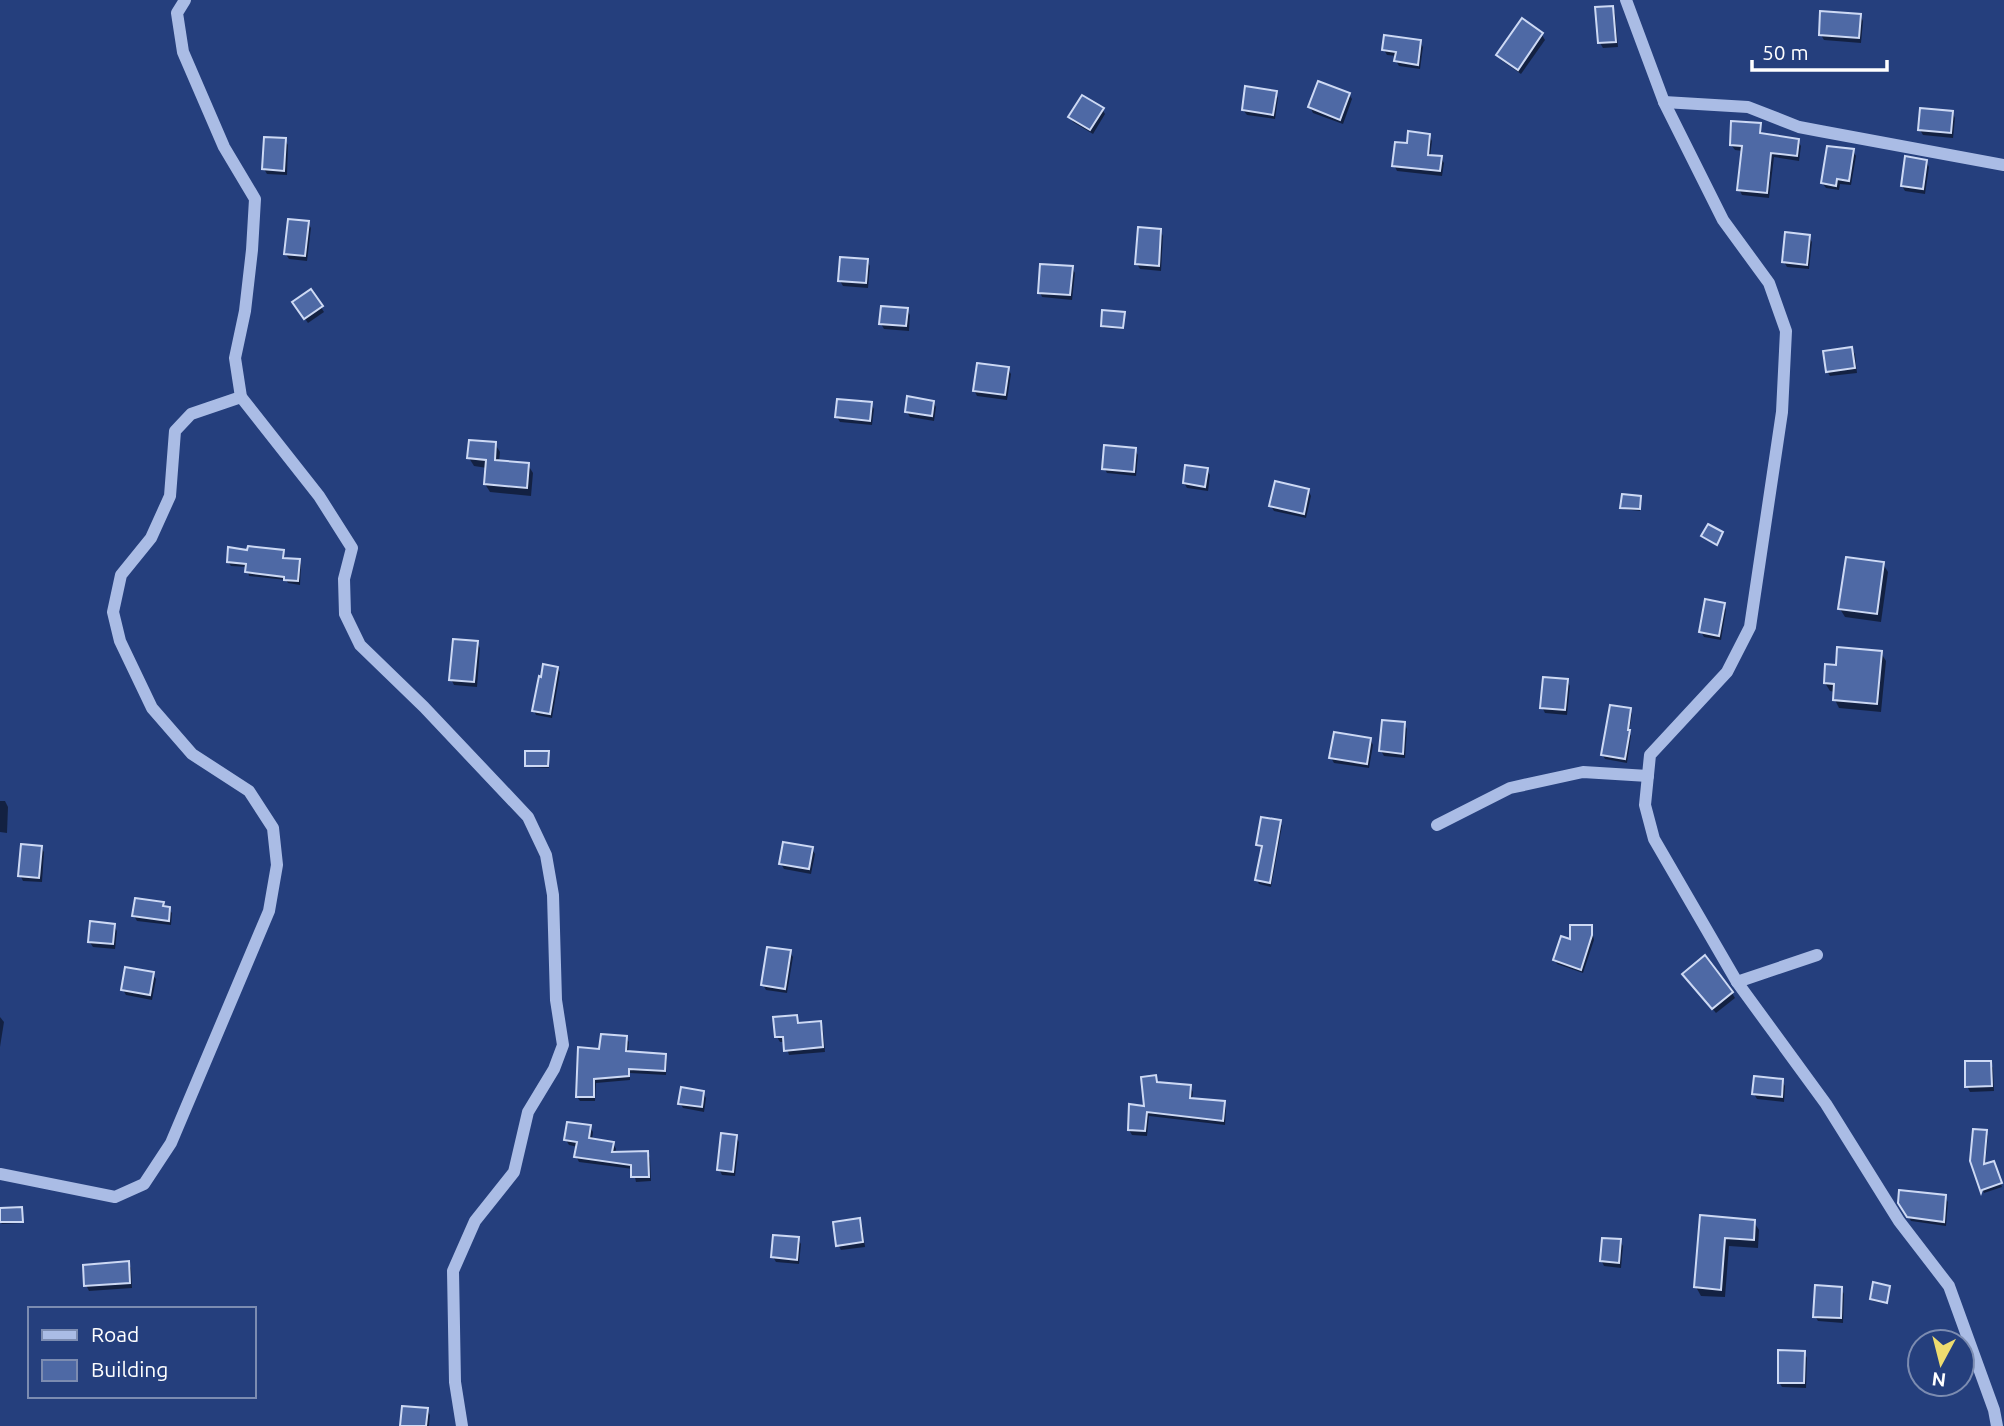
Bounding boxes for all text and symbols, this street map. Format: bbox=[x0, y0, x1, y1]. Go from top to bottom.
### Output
scale bar bbox=[1752, 28, 1887, 72]
text: 50 m bbox=[1762, 40, 1809, 64]
legend bbox=[28, 1307, 256, 1398]
text: Road bbox=[91, 1322, 139, 1346]
north arrow bbox=[1906, 1328, 1976, 1398]
text: Building bbox=[91, 1357, 168, 1381]
text: N bbox=[1931, 1368, 1947, 1392]

